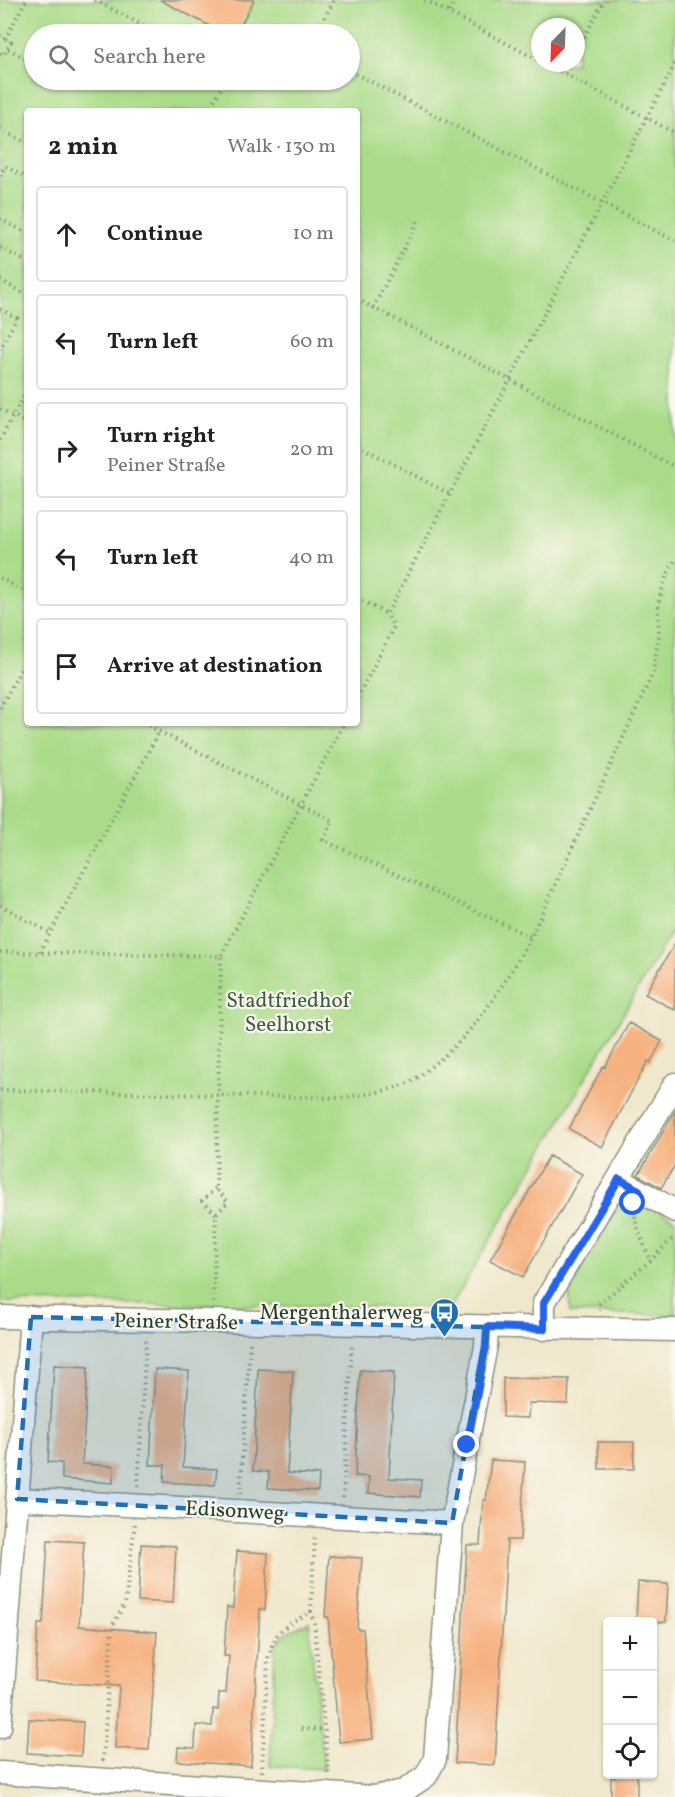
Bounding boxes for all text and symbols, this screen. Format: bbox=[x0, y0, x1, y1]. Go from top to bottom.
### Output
north arrow bbox=[531, 18, 585, 72]
search box bbox=[24, 24, 360, 90]
icon: search bbox=[45, 41, 78, 74]
text: Search here bbox=[93, 42, 206, 73]
text: 2 min bbox=[48, 129, 118, 165]
text: Walk · 130 m bbox=[227, 133, 336, 161]
icon: ahead bbox=[50, 218, 83, 251]
text: Continue bbox=[107, 219, 203, 250]
text: 10 m bbox=[293, 220, 334, 248]
icon: left bbox=[50, 326, 83, 359]
text: Turn left bbox=[107, 327, 198, 358]
text: 60 m bbox=[290, 328, 334, 356]
text: Turn right bbox=[107, 421, 215, 452]
icon: right bbox=[50, 434, 83, 467]
text: 20 m bbox=[290, 436, 334, 464]
text: Peiner Straße bbox=[107, 452, 225, 480]
icon: left bbox=[50, 542, 83, 575]
text: Turn left bbox=[107, 543, 198, 574]
text: 40 m bbox=[289, 544, 334, 572]
icon: arrive bbox=[50, 650, 83, 683]
text: Arrive at destination bbox=[107, 651, 323, 682]
park label: Stadtfriedhof Seelhorst bbox=[226, 987, 352, 1040]
route start bbox=[619, 1189, 645, 1215]
bus stop icon: Mergenthalerweg bbox=[428, 1296, 460, 1338]
place label: Mergenthalerweg bbox=[260, 1299, 423, 1328]
street label: Peiner Straße bbox=[114, 1307, 238, 1338]
route end bbox=[453, 1431, 479, 1457]
street label: Edisonweg bbox=[185, 1494, 285, 1529]
map controls bbox=[603, 1617, 657, 1779]
button: + bbox=[603, 1617, 657, 1671]
button: − bbox=[603, 1671, 657, 1725]
button: locate bbox=[603, 1725, 657, 1779]

